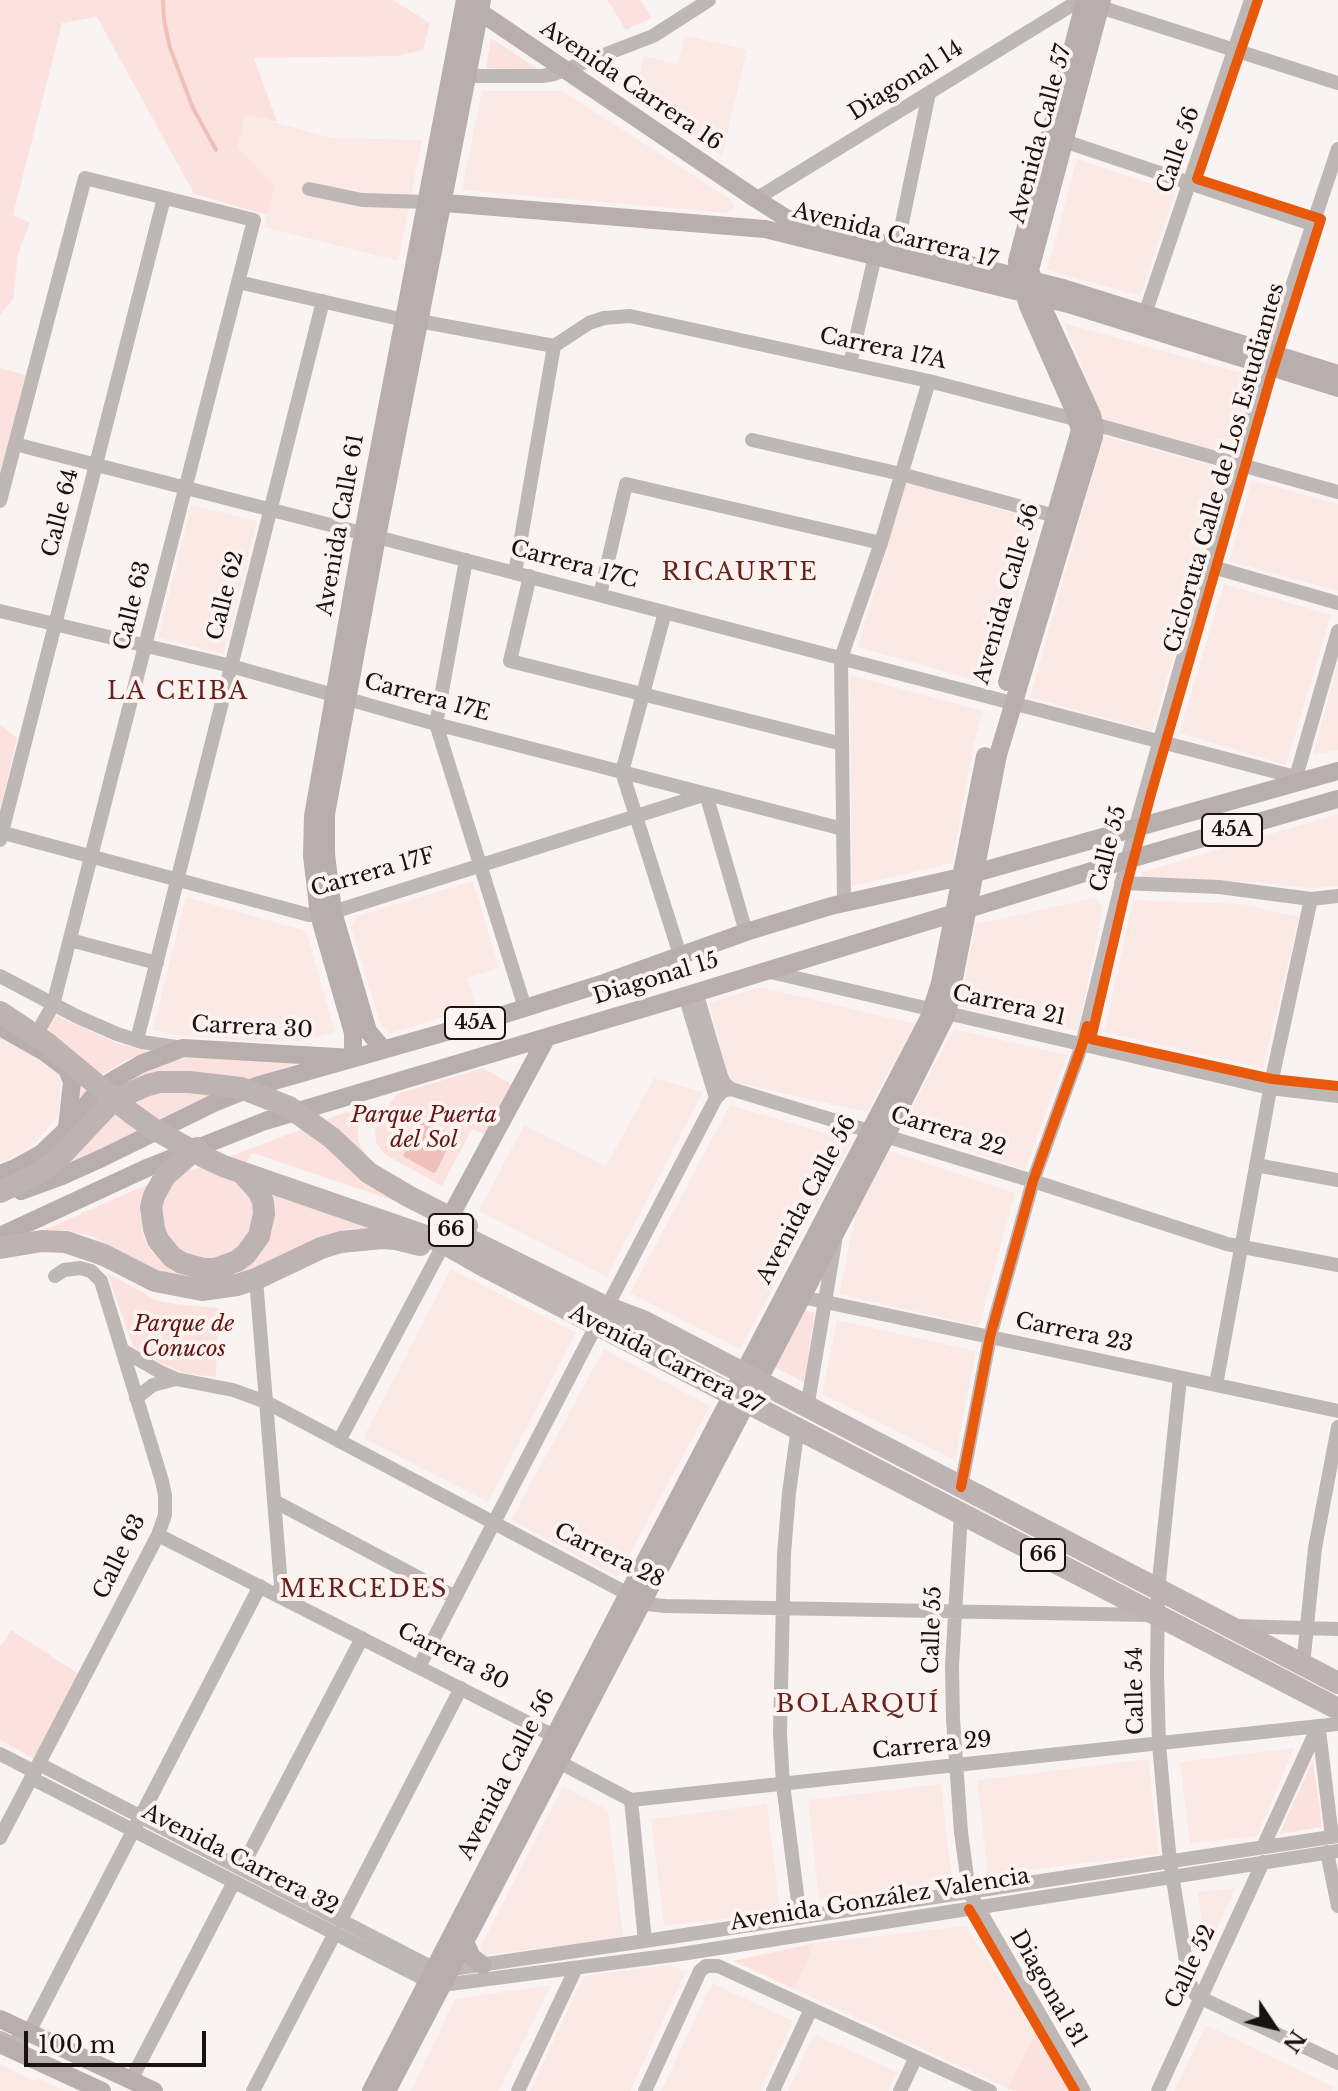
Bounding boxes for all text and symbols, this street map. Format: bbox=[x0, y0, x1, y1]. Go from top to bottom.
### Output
street label: Avenida Carrera 16 bbox=[535, 15, 727, 157]
street label: Diagonal 14 bbox=[844, 35, 968, 127]
street label: Avenida Calle 57 bbox=[1004, 42, 1078, 226]
street label: Calle 56 bbox=[1152, 103, 1206, 197]
street label: Avenida Carrera 17 bbox=[790, 198, 1000, 274]
street label: Cicloruta Calle de Los Estudiantes bbox=[1159, 280, 1291, 656]
street label: Carrera 17A bbox=[817, 323, 949, 375]
street label: Avenida Calle 61 bbox=[312, 432, 370, 618]
street label: Calle 64 bbox=[37, 466, 85, 560]
street label: Avenida Calle 56 bbox=[969, 500, 1045, 688]
street label: Carrera 17C bbox=[507, 535, 641, 595]
street label: Calle 62 bbox=[202, 549, 250, 643]
street label: Calle 63 bbox=[109, 559, 157, 653]
district label: RICAURTE bbox=[661, 559, 819, 587]
street label: Carrera 17E bbox=[361, 669, 493, 727]
district label: LA CEIBA bbox=[107, 678, 249, 706]
street label: Calle 55 bbox=[1086, 803, 1132, 895]
road number: 45A bbox=[1202, 814, 1262, 846]
street label: Carrera 17F bbox=[308, 843, 438, 903]
street label: Diagonal 15 bbox=[590, 947, 722, 1011]
street label: Carrera 21 bbox=[950, 980, 1068, 1032]
road number: 45A bbox=[445, 1007, 505, 1039]
street label: Carrera 30 bbox=[191, 1012, 313, 1044]
street label: Carrera 22 bbox=[887, 1102, 1009, 1162]
park label: Parque Puerta del Sol bbox=[351, 1103, 497, 1154]
street label: Avenida Calle 56 bbox=[751, 1111, 863, 1289]
road number: 66 bbox=[429, 1214, 473, 1246]
street label: Avenida Carrera 27 bbox=[565, 1300, 767, 1420]
street label: Carrera 23 bbox=[1013, 1308, 1135, 1358]
park label: Parque de Conucos bbox=[134, 1312, 234, 1364]
street label: Calle 63 bbox=[88, 1510, 152, 1604]
street label: Carrera 28 bbox=[550, 1518, 668, 1594]
road number: 66 bbox=[1021, 1539, 1065, 1571]
district label: MERCEDES bbox=[280, 1576, 448, 1604]
street label: Calle 55 bbox=[918, 1586, 948, 1674]
street label: Carrera 30 bbox=[393, 1618, 513, 1696]
street label: Calle 54 bbox=[1122, 1647, 1150, 1735]
street label: Avenida Calle 56 bbox=[453, 1686, 561, 1864]
district label: BOLARQUÍ bbox=[776, 1691, 940, 1719]
street label: Carrera 29 bbox=[871, 1727, 993, 1765]
street label: Avenida Carrera 32 bbox=[138, 1799, 342, 1921]
street label: Avenida González Valencia bbox=[729, 1863, 1031, 1937]
street label: Calle 52 bbox=[1160, 1921, 1222, 2013]
street label: Diagonal 31 bbox=[1004, 1926, 1092, 2052]
north arrow bbox=[1234, 1987, 1314, 2067]
scale bar bbox=[28, 2015, 210, 2065]
text: N bbox=[1277, 2025, 1311, 2057]
text: 100 m bbox=[38, 2030, 116, 2059]

